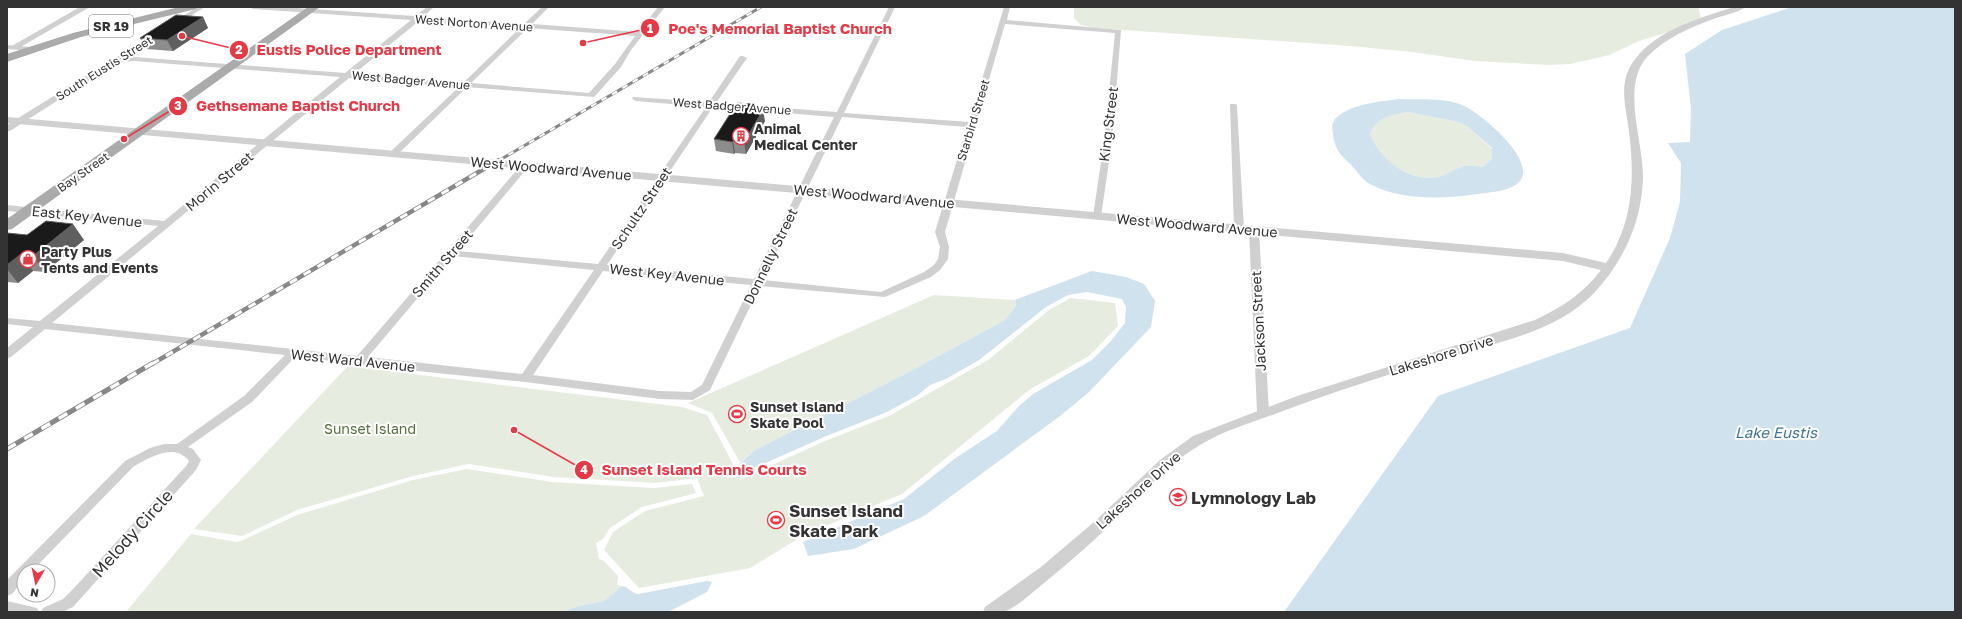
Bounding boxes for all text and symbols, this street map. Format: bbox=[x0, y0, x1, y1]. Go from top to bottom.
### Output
street label: West Norton Avenue bbox=[415, 11, 533, 35]
road number: SR 19 bbox=[89, 15, 133, 37]
callout: Poe's Memorial Baptist Church bbox=[640, 15, 900, 42]
text: Poe's Memorial Baptist Church bbox=[668, 19, 892, 37]
text: 1 bbox=[647, 21, 653, 36]
street label: South Eustis Street bbox=[53, 32, 155, 104]
callout: Eustis Police Department bbox=[229, 36, 450, 63]
text: Eustis Police Department bbox=[257, 40, 441, 58]
text: 2 bbox=[235, 42, 243, 57]
street label: West Badger Avenue bbox=[351, 67, 471, 93]
street label: Starbird Street bbox=[953, 77, 993, 163]
street label: King Street bbox=[1095, 85, 1121, 163]
callout: Gethsemane Baptist Church bbox=[168, 93, 408, 120]
street label: West Badger Avenue bbox=[672, 94, 792, 118]
text: Gethsemane Baptist Church bbox=[196, 96, 400, 114]
text: 3 bbox=[174, 98, 182, 113]
place label: Animal Medical Center bbox=[754, 120, 858, 153]
building icon: Animal Medical Center bbox=[731, 126, 751, 146]
street label: Morin Street bbox=[182, 148, 256, 214]
street label: Bay Street bbox=[54, 149, 112, 195]
street label: West Woodward Avenue bbox=[470, 152, 632, 184]
street label: Schultz Street bbox=[607, 164, 675, 252]
street label: West Woodward Avenue bbox=[793, 180, 955, 212]
street label: East Key Avenue bbox=[31, 202, 143, 230]
street label: Donnelly Street bbox=[739, 205, 801, 307]
street label: West Woodward Avenue bbox=[1116, 209, 1278, 241]
street label: Smith Street bbox=[408, 226, 476, 300]
place label: Party Plus Tents and Events bbox=[41, 243, 158, 276]
shop icon: Party Plus Tents and Events bbox=[18, 249, 38, 269]
street label: West Key Avenue bbox=[609, 260, 725, 288]
street label: Jackson Street bbox=[1247, 270, 1269, 372]
street label: Lakeshore Drive bbox=[1387, 331, 1495, 379]
street label: West Ward Avenue bbox=[290, 345, 416, 375]
place label: Sunset Island Skate Pool bbox=[750, 398, 844, 431]
sports icon: Sunset Island Skate Pool bbox=[727, 404, 747, 424]
park label: Sunset Island bbox=[324, 420, 416, 437]
water label: Lake Eustis bbox=[1735, 423, 1818, 441]
street label: Lakeshore Drive bbox=[1092, 448, 1184, 532]
callout: Sunset Island Tennis Courts bbox=[574, 456, 815, 483]
text: Sunset Island Tennis Courts bbox=[601, 460, 807, 478]
text: 4 bbox=[580, 462, 588, 477]
street label: Melody Circle bbox=[87, 485, 177, 581]
school or university icon: Lymnology Lab bbox=[1168, 487, 1188, 507]
place label: Lymnology Lab bbox=[1191, 487, 1316, 508]
place label: Sunset Island Skate Park bbox=[789, 500, 903, 541]
sports icon: Sunset Island Skate Park bbox=[766, 510, 786, 530]
north arrow bbox=[16, 563, 56, 603]
text: N bbox=[29, 586, 40, 600]

